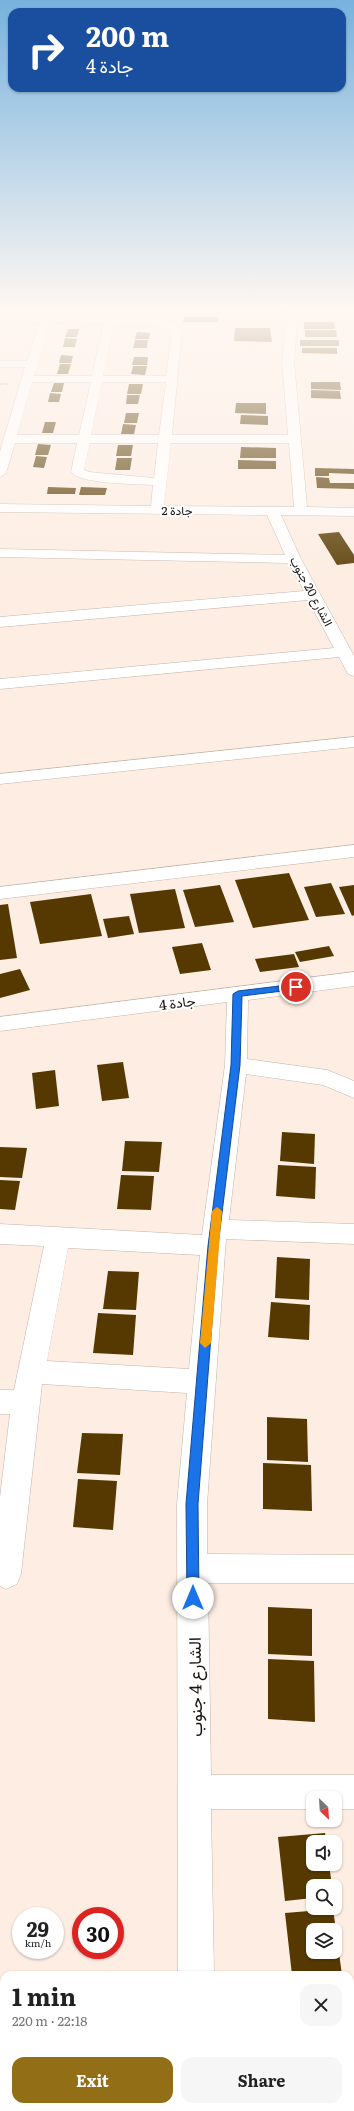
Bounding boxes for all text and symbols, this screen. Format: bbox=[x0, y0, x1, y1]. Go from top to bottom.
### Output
text: 200 m bbox=[86, 14, 169, 56]
icon: right bbox=[20, 24, 72, 76]
text: جادة 4 bbox=[86, 52, 133, 79]
street label: جادة 2 bbox=[161, 501, 193, 519]
street label: الشارع 20 جنوب bbox=[285, 553, 338, 630]
pin bbox=[279, 970, 313, 1004]
icon: arrive bbox=[285, 976, 307, 998]
street label: جادة 4 bbox=[158, 990, 196, 1014]
position arrow bbox=[172, 1577, 214, 1619]
street label: الشارع 4 جنوب bbox=[181, 1637, 208, 1737]
north arrow bbox=[306, 1791, 342, 1827]
map controls bbox=[306, 1791, 342, 1959]
button: sound bbox=[306, 1835, 342, 1871]
button: search bbox=[306, 1879, 342, 1915]
speed limit sign: 30 bbox=[72, 1907, 124, 1959]
text: 29 bbox=[27, 1913, 49, 1943]
button: layers bbox=[306, 1923, 342, 1959]
text: km/h bbox=[25, 1935, 51, 1950]
text: 1 min bbox=[12, 1978, 76, 2013]
button: close bbox=[300, 1984, 342, 2026]
text: 220 m · 22:18 bbox=[12, 2011, 87, 2030]
button: Exit bbox=[12, 2057, 173, 2103]
button: Share bbox=[181, 2057, 342, 2103]

